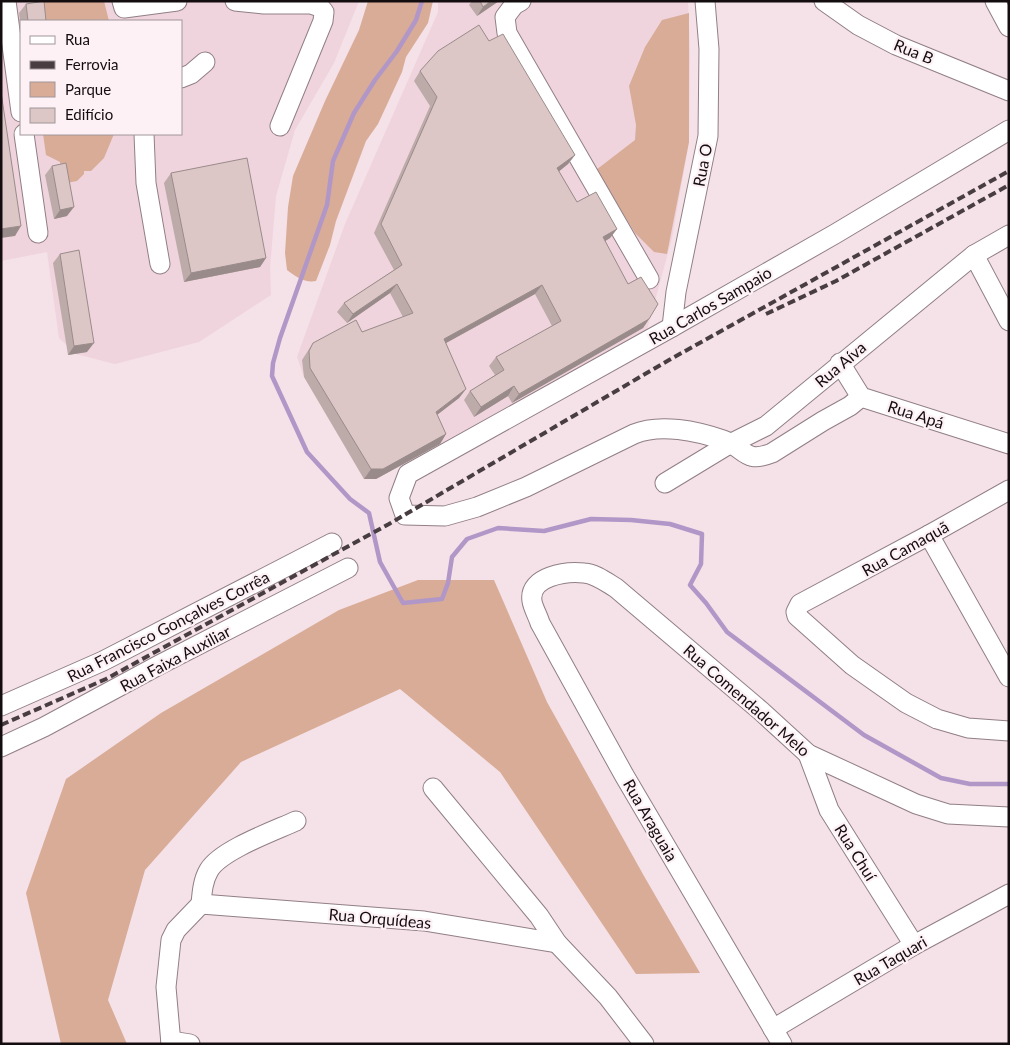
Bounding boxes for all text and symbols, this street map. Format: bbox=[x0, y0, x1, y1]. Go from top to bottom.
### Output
legend bbox=[20, 20, 182, 135]
text: Rua bbox=[65, 30, 90, 48]
street label: Rua B bbox=[891, 35, 937, 67]
text: Ferrovia bbox=[65, 55, 118, 73]
text: Parque bbox=[65, 80, 111, 98]
text: Edifício bbox=[65, 105, 113, 123]
street label: Rua O bbox=[689, 142, 716, 188]
street label: Rua Carlos Sampaio bbox=[645, 262, 775, 348]
street label: Rua Aíva bbox=[811, 337, 869, 391]
street label: Rua Apá bbox=[886, 396, 946, 432]
street label: Rua Camaquã bbox=[858, 516, 952, 580]
street label: Rua Francisco Gonçalves Corrêa bbox=[64, 567, 272, 685]
street label: Rua Faixa Auxiliar bbox=[116, 621, 234, 695]
street label: Rua Comendador Melo bbox=[680, 640, 814, 760]
street label: Rua Araguaia bbox=[620, 776, 682, 864]
street label: Rua Chuí bbox=[831, 820, 881, 885]
street label: Rua Orquídeas bbox=[328, 904, 432, 932]
street label: Rua Taquari bbox=[850, 931, 930, 989]

